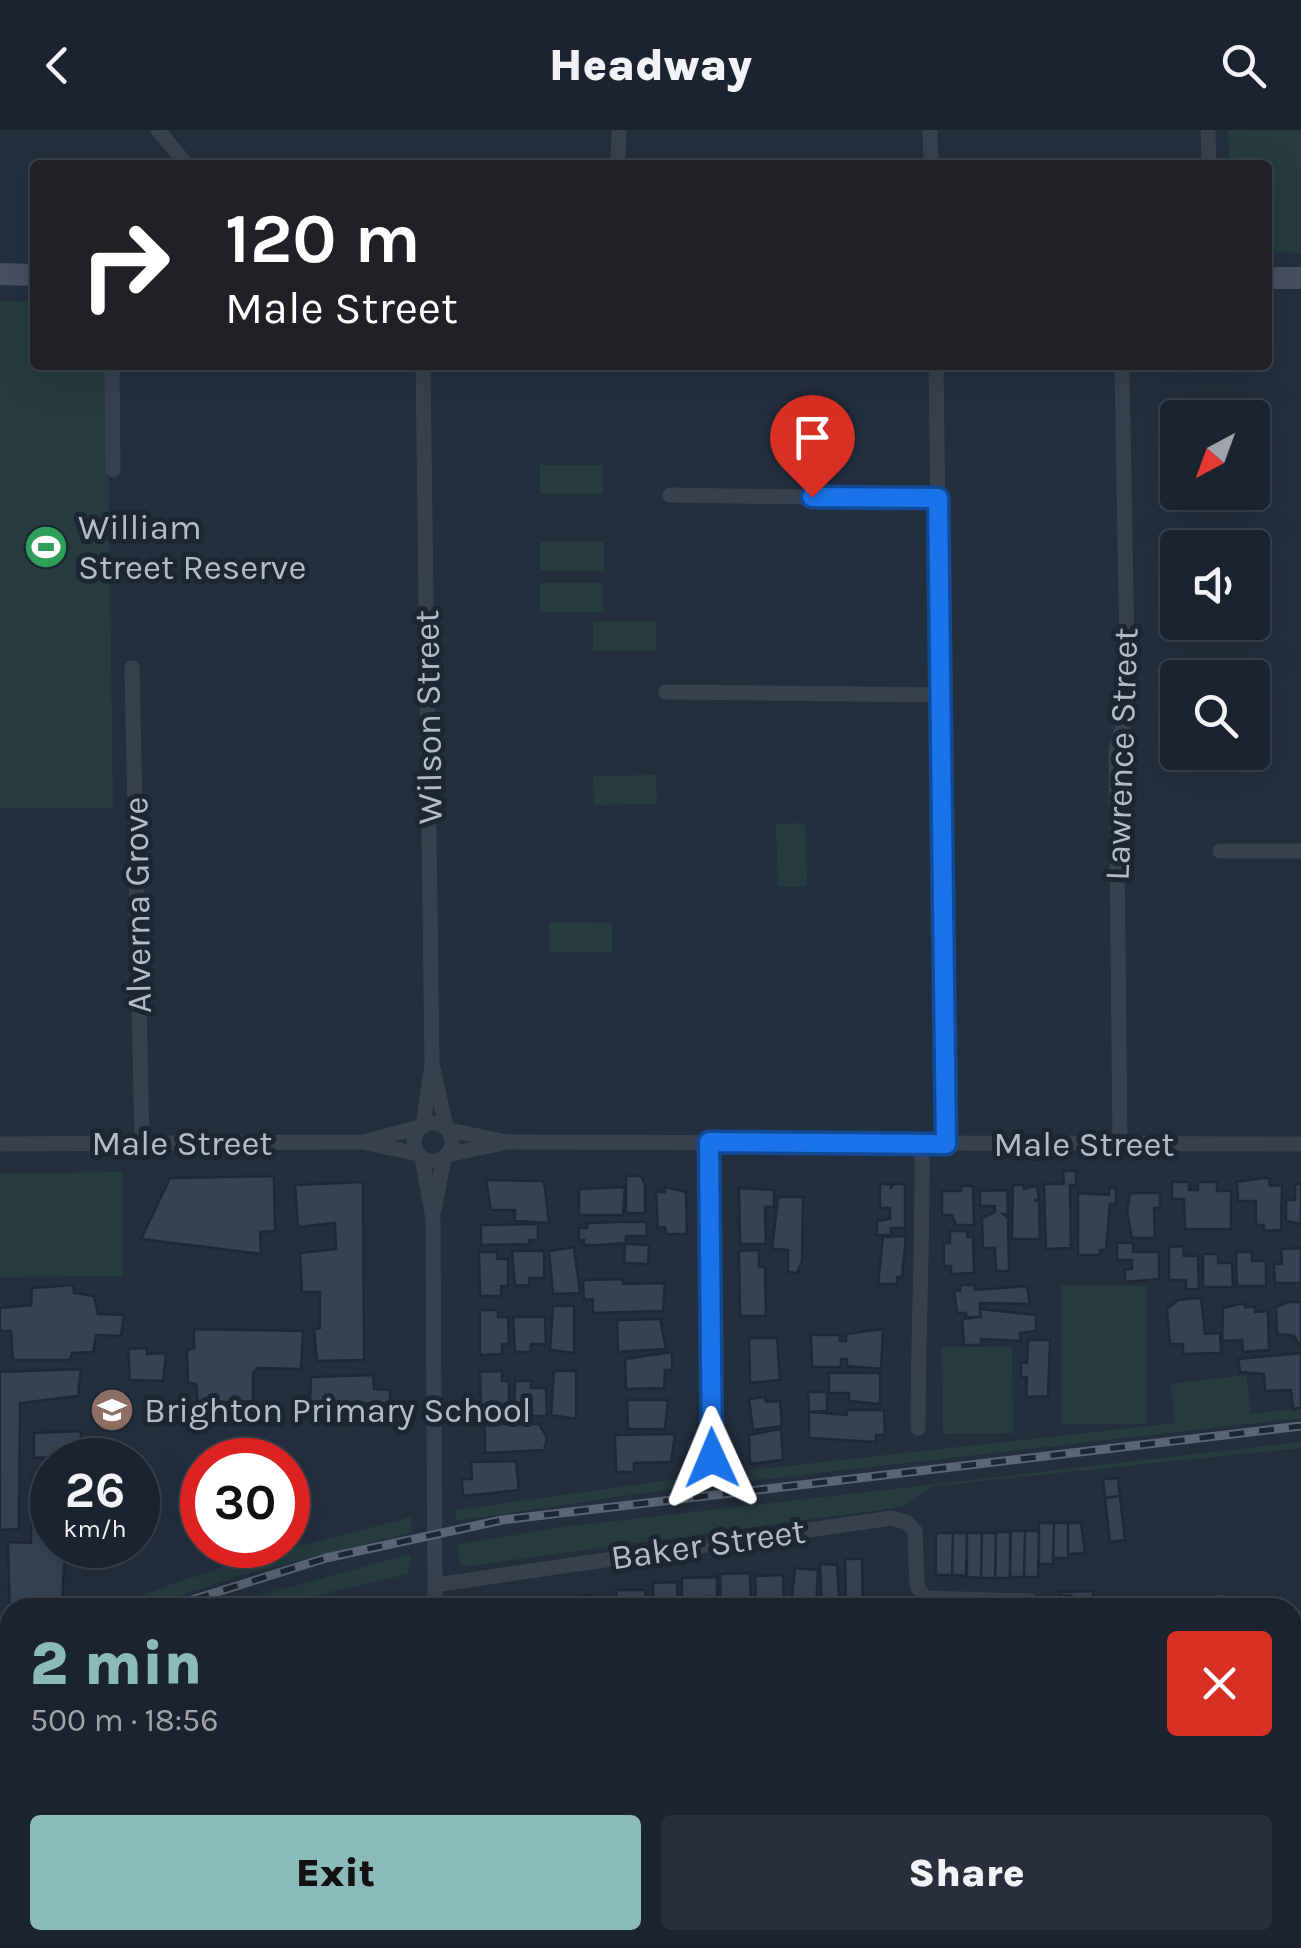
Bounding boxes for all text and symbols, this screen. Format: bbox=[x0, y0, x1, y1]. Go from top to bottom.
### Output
icon: back bbox=[30, 38, 85, 93]
icon: search bbox=[1216, 38, 1271, 93]
text: Headway bbox=[549, 39, 752, 91]
text: 120 m bbox=[225, 198, 421, 280]
icon: right bbox=[60, 200, 190, 330]
text: Male Street bbox=[225, 282, 458, 334]
pin bbox=[770, 395, 855, 498]
north arrow bbox=[1160, 400, 1270, 510]
map controls bbox=[1160, 400, 1270, 770]
icon: arrive bbox=[785, 410, 840, 465]
place label: William Street Reserve bbox=[78, 507, 306, 588]
sports icon: William Street Reserve bbox=[23, 524, 69, 570]
button: sound bbox=[1160, 530, 1270, 640]
street label: Wilson Street bbox=[406, 609, 451, 825]
street label: Lawrence Street bbox=[1097, 627, 1146, 881]
button: search bbox=[1160, 660, 1270, 770]
street label: Alverna Grove bbox=[115, 796, 160, 1014]
street label: Male Street bbox=[91, 1123, 273, 1164]
street label: Male Street bbox=[993, 1124, 1175, 1165]
school or university icon: Brighton Primary School bbox=[89, 1387, 135, 1433]
place label: Brighton Primary School bbox=[144, 1390, 532, 1431]
position arrow bbox=[660, 1406, 764, 1510]
speed limit sign: 30 bbox=[180, 1438, 310, 1568]
text: 26 bbox=[65, 1461, 125, 1520]
street label: Baker Street bbox=[608, 1511, 808, 1578]
text: km/h bbox=[63, 1514, 127, 1543]
text: 2 min bbox=[30, 1629, 202, 1699]
button: close bbox=[1167, 1631, 1272, 1736]
text: 500 m · 18:56 bbox=[30, 1702, 219, 1739]
button: Exit bbox=[30, 1815, 641, 1930]
button: Share bbox=[661, 1815, 1272, 1930]

